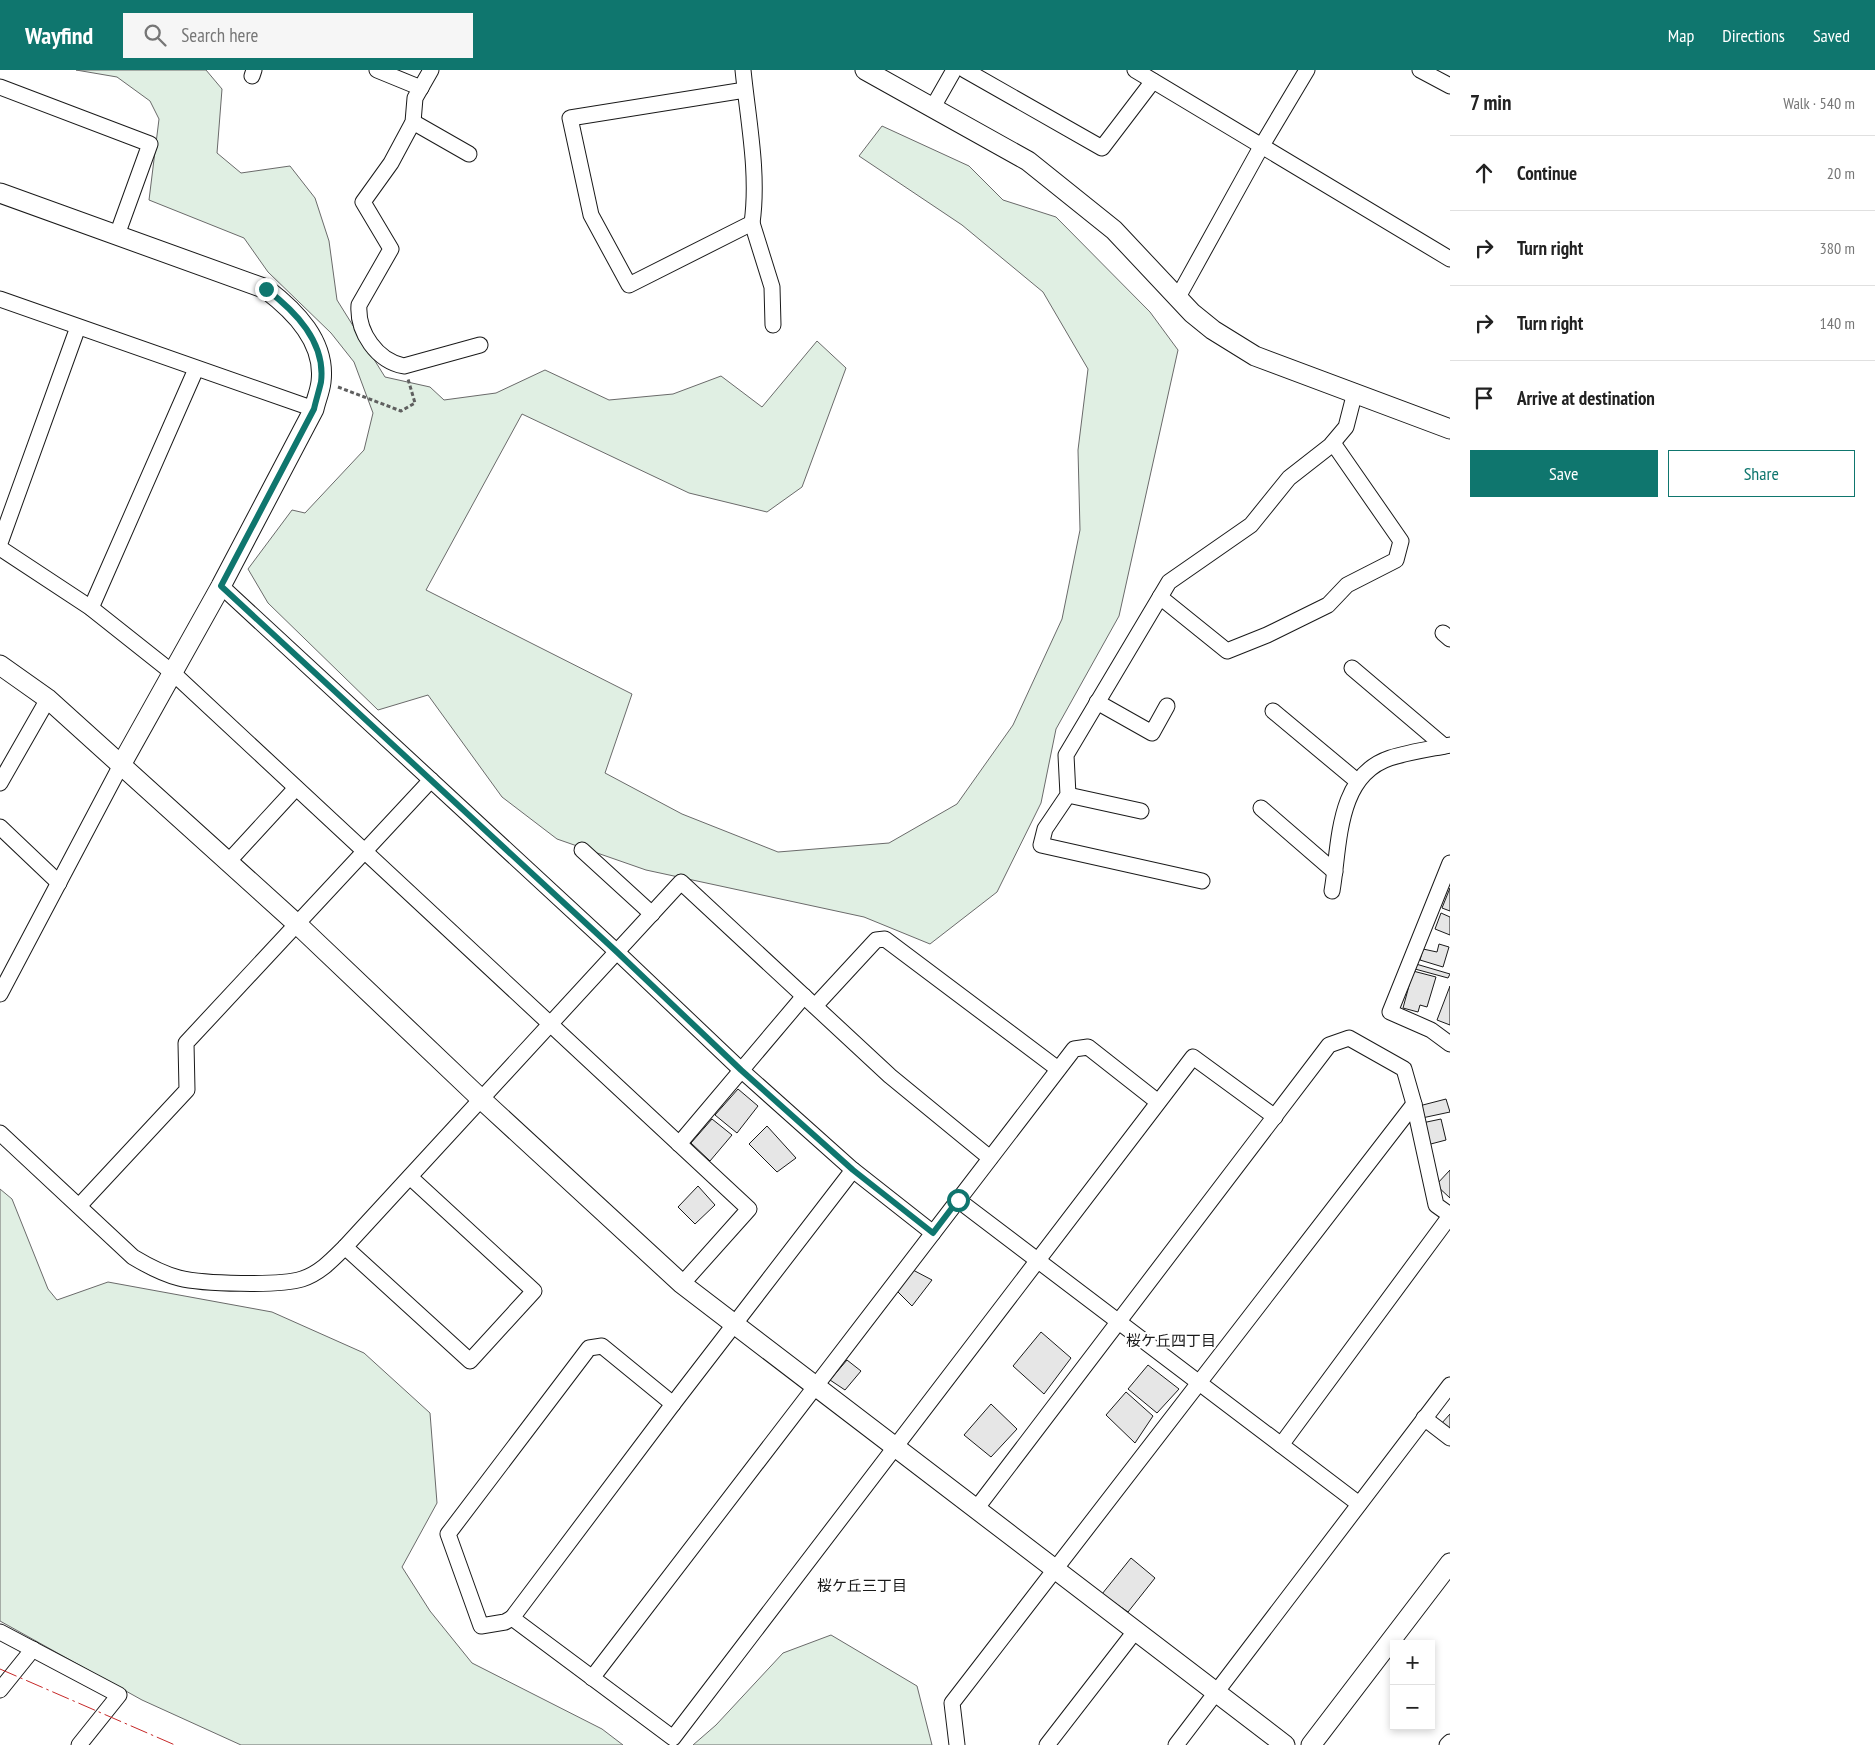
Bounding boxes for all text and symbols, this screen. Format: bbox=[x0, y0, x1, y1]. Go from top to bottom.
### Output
search box bbox=[123, 13, 473, 58]
text: Wayfind bbox=[25, 20, 93, 51]
icon: search bbox=[141, 21, 169, 49]
text: Search here bbox=[181, 23, 258, 47]
text: Map bbox=[1668, 24, 1694, 47]
text: Directions bbox=[1722, 24, 1785, 47]
text: Saved bbox=[1813, 24, 1850, 47]
text: 7 min bbox=[1470, 89, 1512, 116]
text: Walk · 540 m bbox=[1783, 93, 1855, 113]
icon: ahead bbox=[1470, 159, 1498, 187]
text: Continue bbox=[1517, 161, 1577, 185]
text: 20 m bbox=[1827, 163, 1855, 183]
icon: right bbox=[1470, 234, 1498, 262]
text: Turn right bbox=[1517, 236, 1583, 260]
text: 380 m bbox=[1820, 238, 1855, 258]
route end bbox=[255, 278, 278, 301]
icon: right bbox=[1470, 309, 1498, 337]
text: Turn right bbox=[1517, 311, 1583, 335]
text: 140 m bbox=[1820, 313, 1855, 333]
icon: arrive bbox=[1470, 384, 1498, 412]
text: Arrive at destination bbox=[1517, 386, 1655, 410]
button: Save bbox=[1470, 450, 1658, 497]
button: Share bbox=[1668, 450, 1855, 497]
route start bbox=[947, 1189, 970, 1212]
district label: 桜ケ丘四丁目 bbox=[1126, 1331, 1216, 1350]
district label: 桜ケ丘三丁目 bbox=[817, 1576, 907, 1595]
map controls bbox=[1390, 1640, 1435, 1730]
button: + bbox=[1390, 1640, 1435, 1685]
button: − bbox=[1390, 1685, 1435, 1730]

